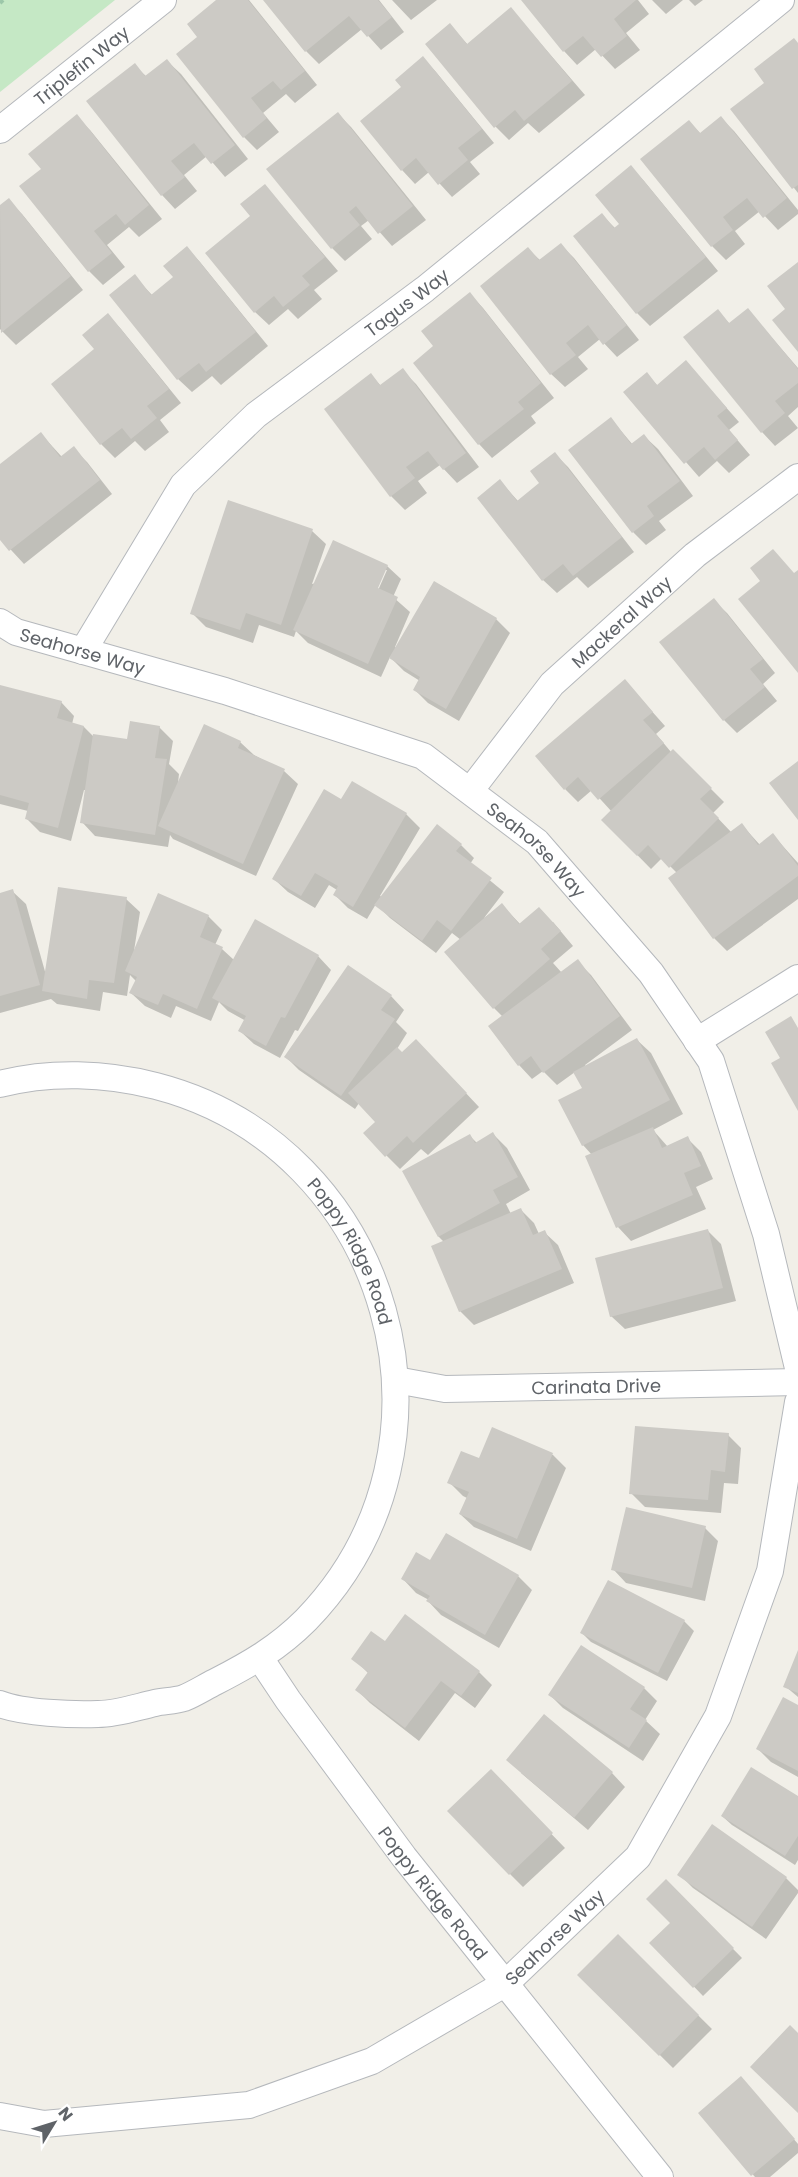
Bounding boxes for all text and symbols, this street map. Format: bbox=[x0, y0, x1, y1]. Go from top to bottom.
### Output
street label: Triplefin Way bbox=[28, 19, 134, 111]
street label: Tagus Way bbox=[359, 262, 454, 342]
street label: Mackeral Way bbox=[566, 570, 677, 673]
street label: Seahorse Way bbox=[17, 621, 148, 680]
street label: Seahorse Way bbox=[482, 796, 592, 902]
street label: Poppy Ridge Road bbox=[302, 1172, 399, 1327]
street label: Carinata Drive bbox=[531, 1372, 661, 1400]
street label: Poppy Ridge Road bbox=[373, 1821, 494, 1965]
street label: Seahorse Way bbox=[499, 1883, 610, 1991]
north arrow bbox=[24, 2093, 84, 2153]
text: N bbox=[53, 2102, 78, 2126]

